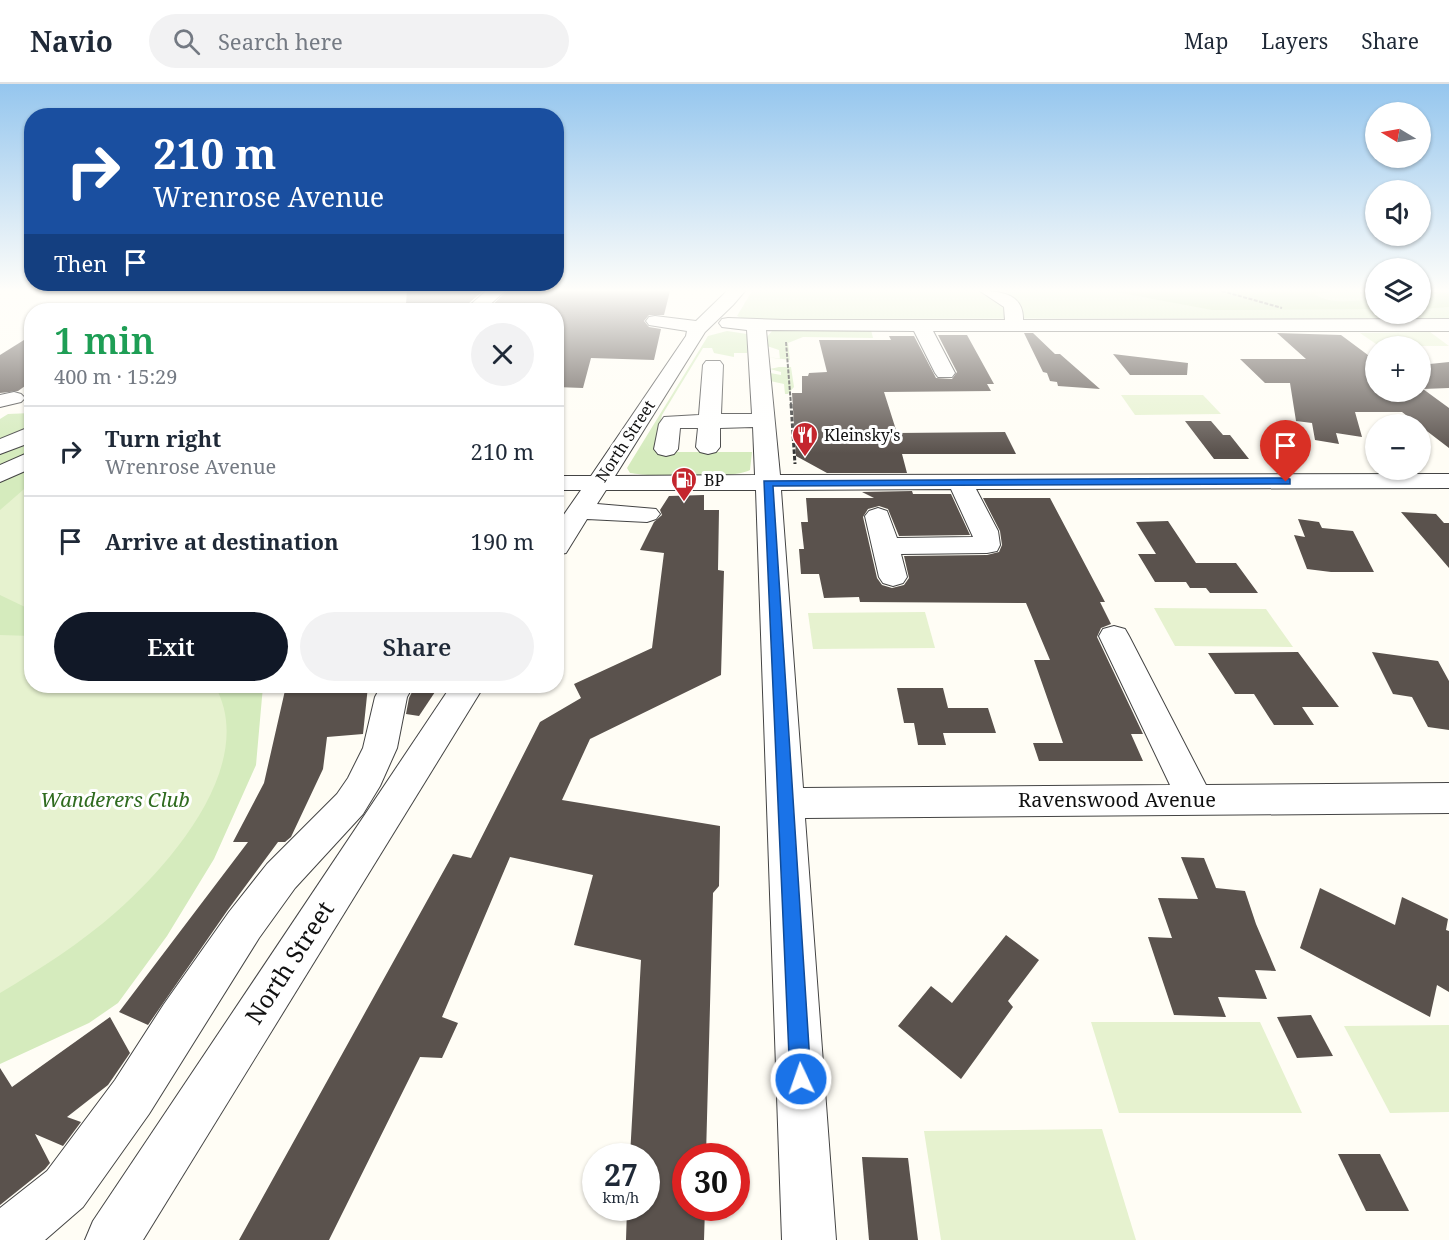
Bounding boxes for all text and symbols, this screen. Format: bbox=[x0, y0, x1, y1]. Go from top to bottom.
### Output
search box bbox=[149, 14, 569, 68]
text: Navio bbox=[30, 22, 113, 60]
icon: search bbox=[170, 25, 203, 58]
text: Search here bbox=[218, 26, 343, 56]
text: Map bbox=[1184, 27, 1228, 55]
text: Layers bbox=[1261, 27, 1328, 55]
text: Share bbox=[1361, 27, 1419, 55]
north arrow bbox=[1365, 102, 1431, 168]
map controls bbox=[1365, 102, 1431, 480]
text: 210 m bbox=[153, 124, 277, 181]
icon: right bbox=[54, 132, 132, 210]
text: Wrenrose Avenue bbox=[153, 178, 384, 215]
button: sound bbox=[1365, 180, 1431, 246]
icon: arrive bbox=[119, 246, 152, 279]
text: Then bbox=[54, 248, 107, 278]
button: layers bbox=[1365, 258, 1431, 324]
text: 1 min bbox=[54, 316, 155, 365]
button: close bbox=[471, 323, 534, 386]
button: + bbox=[1365, 336, 1431, 402]
text: 400 m · 15:29 bbox=[54, 363, 177, 390]
street label: North Street bbox=[590, 395, 660, 486]
button: − bbox=[1365, 414, 1431, 480]
restaurant icon: Kleinsky's bbox=[790, 420, 820, 458]
pin bbox=[1260, 420, 1311, 482]
text: Turn right bbox=[105, 423, 221, 453]
place label: Kleinsky's bbox=[824, 424, 901, 446]
icon: arrive bbox=[1269, 429, 1302, 462]
icon: right bbox=[54, 435, 87, 468]
text: 210 m bbox=[471, 436, 534, 466]
text: Wrenrose Avenue bbox=[105, 453, 276, 480]
fuel station icon: BP bbox=[669, 465, 699, 503]
place label: BP bbox=[704, 469, 724, 491]
icon: arrive bbox=[54, 525, 87, 558]
text: Arrive at destination bbox=[105, 526, 339, 556]
text: 190 m bbox=[471, 526, 534, 556]
button: Exit bbox=[54, 612, 288, 681]
button: Share bbox=[300, 612, 534, 681]
park label: Wanderers Club bbox=[40, 786, 190, 813]
street label: Ravenswood Avenue bbox=[1018, 786, 1216, 813]
street label: North Street bbox=[237, 894, 341, 1030]
position arrow bbox=[769, 1047, 833, 1111]
speed limit sign: 30 bbox=[672, 1143, 750, 1221]
text: 27 bbox=[604, 1154, 638, 1195]
text: km/h bbox=[603, 1187, 639, 1207]

